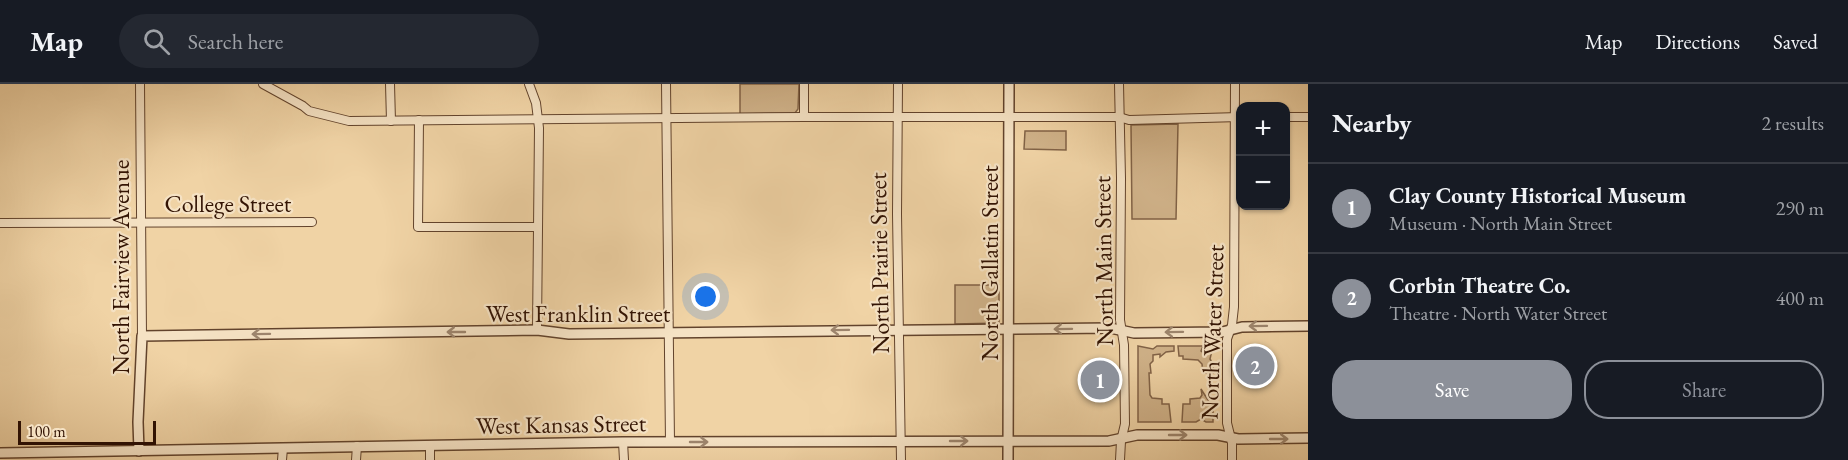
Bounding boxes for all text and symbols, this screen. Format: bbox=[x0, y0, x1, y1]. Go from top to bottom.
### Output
search box bbox=[119, 14, 539, 68]
text: Map bbox=[30, 23, 83, 59]
icon: search bbox=[140, 25, 173, 58]
text: Search here bbox=[188, 27, 283, 56]
text: Map bbox=[1585, 28, 1622, 55]
text: Directions bbox=[1655, 28, 1740, 55]
text: Saved bbox=[1773, 28, 1818, 55]
map controls bbox=[1236, 102, 1290, 210]
button: + bbox=[1236, 102, 1290, 156]
text: Nearby bbox=[1332, 106, 1412, 140]
text: 2 results bbox=[1761, 110, 1824, 136]
button: − bbox=[1236, 156, 1290, 210]
street label: North Fairview Avenue bbox=[105, 160, 136, 374]
street label: North Gallatin Street bbox=[974, 165, 1005, 361]
street label: North Prairie Street bbox=[862, 172, 896, 354]
street label: North Main Street bbox=[1086, 175, 1120, 346]
text: Clay County Historical Museum bbox=[1389, 181, 1686, 210]
street label: College Street bbox=[165, 188, 292, 219]
text: 1 bbox=[1346, 195, 1357, 221]
text: 290 m bbox=[1776, 195, 1824, 221]
text: Museum · North Main Street bbox=[1389, 210, 1612, 236]
street label: North Water Street bbox=[1193, 243, 1231, 420]
text: Corbin Theatre Co. bbox=[1389, 271, 1571, 300]
your location bbox=[691, 282, 720, 311]
text: 2 bbox=[1346, 285, 1357, 311]
text: 400 m bbox=[1776, 285, 1824, 311]
street label: West Franklin Street bbox=[486, 298, 671, 329]
text: Theatre · North Water Street bbox=[1389, 300, 1607, 326]
one-way arrow bbox=[1248, 321, 1268, 332]
one-way arrow bbox=[1054, 323, 1074, 334]
one-way arrow bbox=[830, 324, 850, 336]
one-way arrow bbox=[447, 326, 467, 338]
one-way arrow bbox=[1165, 327, 1185, 338]
one-way arrow bbox=[252, 328, 272, 340]
pin: 2 bbox=[1236, 344, 1274, 388]
pin: 1 bbox=[1080, 358, 1120, 402]
button: Save bbox=[1332, 360, 1572, 419]
button: Share bbox=[1584, 360, 1824, 419]
street label: West Kansas Street bbox=[476, 407, 647, 441]
scale bar bbox=[18, 418, 156, 446]
text: 100 m bbox=[27, 421, 66, 442]
one-way arrow bbox=[1167, 429, 1187, 441]
one-way arrow bbox=[1269, 433, 1289, 445]
one-way arrow bbox=[948, 435, 968, 447]
one-way arrow bbox=[688, 436, 708, 448]

